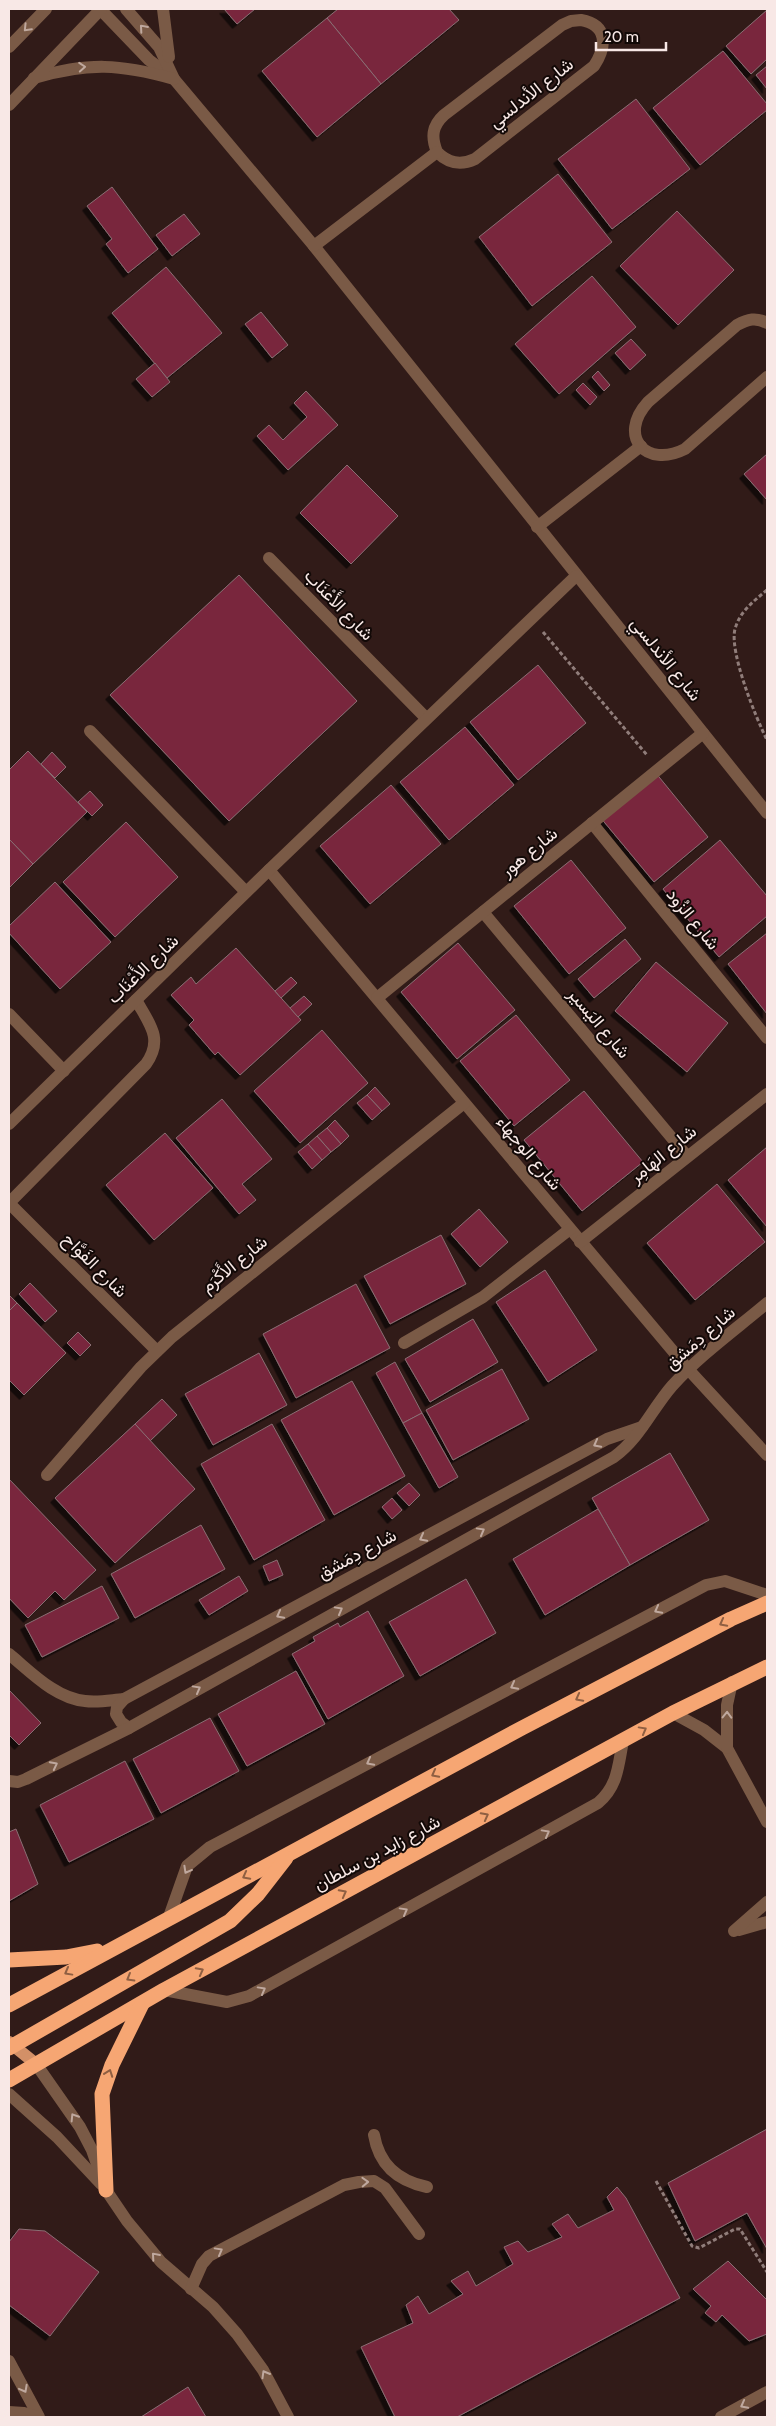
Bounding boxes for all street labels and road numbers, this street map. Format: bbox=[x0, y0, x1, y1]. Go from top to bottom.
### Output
street label: شارع الأندلسي bbox=[484, 53, 580, 136]
street label: شارع الأَعْنَاب bbox=[299, 563, 380, 646]
street label: شارع الأندلسي bbox=[622, 613, 706, 708]
street label: شارع هور bbox=[495, 822, 563, 883]
street label: شارع الزُود bbox=[661, 884, 724, 955]
street label: شارع الأَعْنَاب bbox=[101, 928, 184, 1009]
street label: شارع اليَسير bbox=[562, 982, 635, 1063]
street label: شارع الوجهاء bbox=[491, 1111, 567, 1195]
street label: شارع الهَامِر bbox=[624, 1120, 702, 1189]
street label: شارع الفَوَّاح bbox=[57, 1228, 132, 1303]
street label: شارع الأَكْرَم bbox=[195, 1229, 272, 1298]
street label: شارع دِمَشق bbox=[660, 1301, 740, 1375]
street label: شارع دِمَشق bbox=[314, 1524, 401, 1585]
street label: شارع زايد بن سلطان bbox=[310, 1810, 444, 1896]

